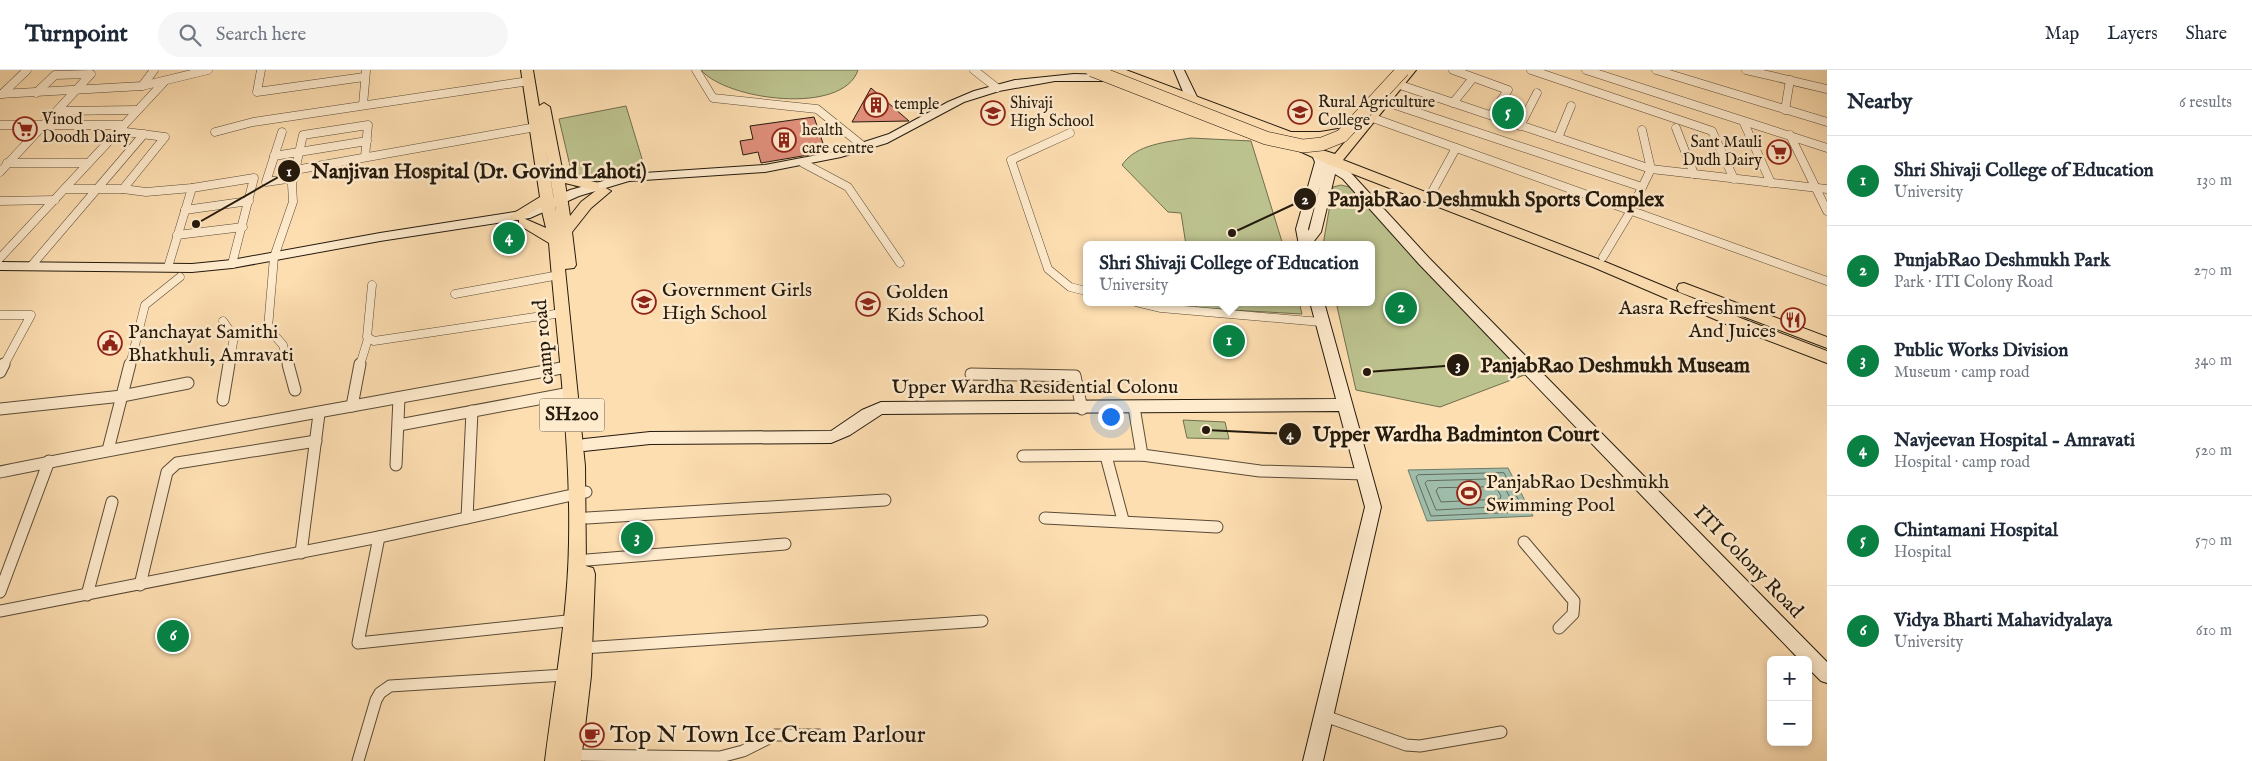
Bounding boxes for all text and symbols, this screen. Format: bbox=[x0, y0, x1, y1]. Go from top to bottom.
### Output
search box bbox=[158, 12, 508, 57]
text: Turnpoint bbox=[25, 19, 128, 50]
icon: search bbox=[176, 21, 204, 49]
text: Search here bbox=[216, 23, 306, 47]
text: Map bbox=[2045, 23, 2079, 46]
text: Layers bbox=[2107, 23, 2158, 46]
text: Share bbox=[2186, 23, 2227, 46]
text: Nearby bbox=[1847, 89, 1912, 116]
building icon: temple bbox=[863, 92, 889, 118]
place label: Rural Agriculture College bbox=[1318, 93, 1435, 131]
text: 6 results bbox=[2179, 93, 2232, 113]
place label: Shivaji High School bbox=[1010, 94, 1094, 132]
pin: 5 bbox=[1492, 94, 1524, 132]
place label: temple bbox=[894, 95, 939, 115]
school or university icon: Rural Agriculture College bbox=[1287, 99, 1313, 125]
school or university icon: Shivaji High School bbox=[980, 100, 1006, 126]
place label: Vinod Doodh Dairy bbox=[41, 110, 131, 148]
supermarket icon: Vinod Doodh Dairy bbox=[12, 116, 38, 142]
place label: health care centre bbox=[802, 121, 874, 159]
building icon: health care centre bbox=[771, 127, 797, 153]
place label: Sant Mauli Dudh Dairy bbox=[1683, 133, 1762, 171]
supermarket icon: Sant Mauli Dudh Dairy bbox=[1766, 139, 1792, 165]
callout: Nanjivan Hospital (Dr. Govind Lahoti) bbox=[277, 153, 657, 189]
text: Nanjivan Hospital (Dr. Govind Lahoti) bbox=[310, 159, 647, 186]
text: Shri Shivaji College of Education bbox=[1894, 159, 2154, 183]
text: 1 bbox=[286, 162, 292, 181]
text: 1 bbox=[1860, 171, 1866, 191]
text: 130 m bbox=[2196, 171, 2232, 191]
callout: PanjabRao Deshmukh Sports Complex bbox=[1292, 181, 1674, 217]
text: University bbox=[1894, 183, 1963, 203]
text: PanjabRao Deshmukh Sports Complex bbox=[1328, 187, 1665, 214]
text: 2 bbox=[1301, 190, 1309, 209]
pin: 4 bbox=[493, 219, 525, 257]
popup bbox=[1083, 241, 1375, 306]
text: PunjabRao Deshmukh Park bbox=[1894, 249, 2110, 273]
text: Shri Shivaji College of Education bbox=[1099, 252, 1359, 276]
text: 2 bbox=[1859, 261, 1867, 281]
text: 270 m bbox=[2193, 261, 2232, 281]
text: Park · ITI Colony Road bbox=[1894, 273, 2053, 293]
text: University bbox=[1099, 276, 1168, 296]
place label: Government Girls High School bbox=[662, 278, 812, 326]
place label: Golden Kids School bbox=[886, 280, 985, 328]
school or university icon: Government Girls High School bbox=[631, 289, 657, 315]
pin: 2 bbox=[1385, 289, 1417, 327]
school or university icon: Golden Kids School bbox=[855, 291, 881, 317]
place label: Aasra Refreshment And Juices bbox=[1618, 296, 1776, 344]
street label: camp road bbox=[528, 298, 560, 386]
restaurant icon: Aasra Refreshment And Juices bbox=[1780, 307, 1806, 333]
place label: Panchayat Samithi Bhatkhuli, Amravati bbox=[128, 320, 294, 368]
pin: 1 bbox=[1213, 322, 1245, 360]
public building icon: Panchayat Samithi Bhatkhuli, Amravati bbox=[97, 330, 123, 356]
text: Public Works Division bbox=[1894, 339, 2068, 363]
callout: PanjabRao Deshmukh Museam bbox=[1445, 347, 1760, 383]
text: 3 bbox=[1860, 351, 1866, 371]
text: 340 m bbox=[2194, 351, 2232, 371]
text: PanjabRao Deshmukh Museam bbox=[1480, 353, 1751, 380]
text: 3 bbox=[1455, 356, 1461, 375]
text: Museum · camp road bbox=[1894, 363, 2030, 383]
street label: Upper Wardha Residential Colonu bbox=[892, 375, 1178, 400]
road number: SH200 bbox=[540, 398, 604, 432]
your location bbox=[1098, 404, 1124, 430]
callout: Upper Wardha Badminton Court bbox=[1278, 416, 1609, 452]
text: Upper Wardha Badminton Court bbox=[1312, 422, 1600, 449]
text: 4 bbox=[1286, 425, 1294, 444]
text: Navjeevan Hospital - Amravati bbox=[1894, 429, 2135, 453]
text: 4 bbox=[1859, 441, 1867, 461]
text: 520 m bbox=[2195, 441, 2232, 461]
text: Hospital · camp road bbox=[1894, 453, 2030, 473]
place label: PanjabRao Deshmukh Swimming Pool bbox=[1486, 470, 1670, 518]
sports icon: PanjabRao Deshmukh Swimming Pool bbox=[1456, 480, 1482, 506]
street label: ITI Colony Road bbox=[1688, 500, 1808, 624]
pin: 3 bbox=[621, 519, 653, 557]
text: Chintamani Hospital bbox=[1894, 519, 2058, 543]
text: 5 bbox=[1860, 531, 1866, 551]
text: 570 m bbox=[2195, 531, 2232, 551]
text: Hospital bbox=[1894, 543, 1951, 563]
text: Vidya Bharti Mahavidyalaya bbox=[1894, 609, 2112, 633]
pin: 6 bbox=[157, 617, 189, 655]
text: 6 bbox=[1860, 621, 1866, 641]
text: 610 m bbox=[2196, 621, 2232, 641]
text: University bbox=[1894, 633, 1963, 653]
map controls bbox=[1767, 656, 1812, 746]
button: + bbox=[1767, 656, 1812, 701]
button: − bbox=[1767, 701, 1812, 746]
place label: Top N Town Ice Cream Parlour bbox=[610, 720, 926, 751]
cafe icon: Top N Town Ice Cream Parlour bbox=[579, 722, 605, 748]

